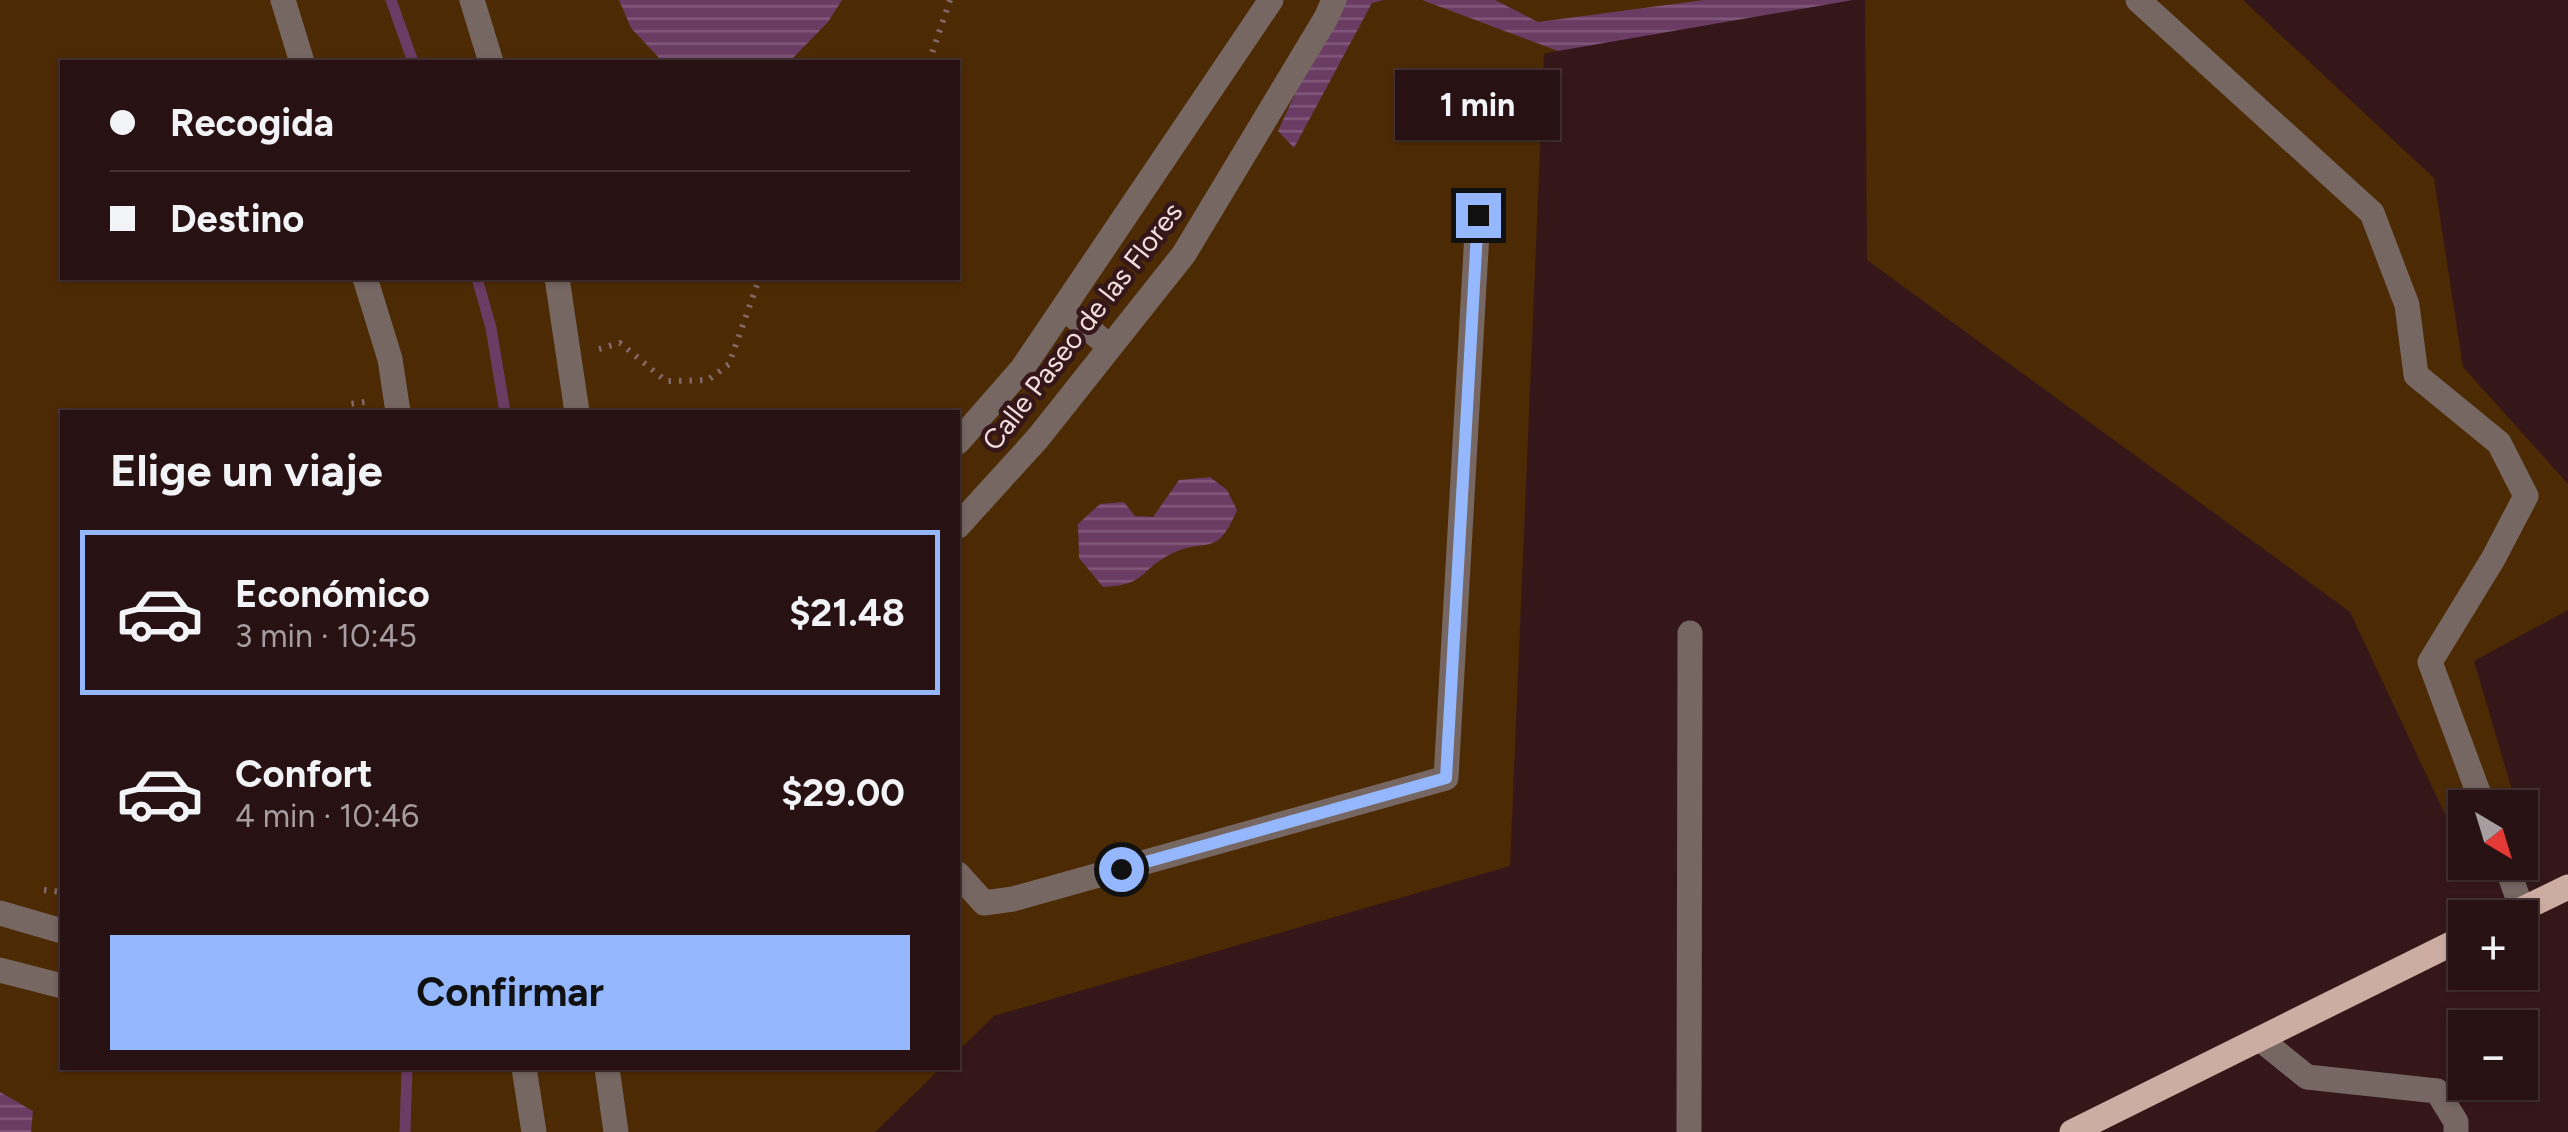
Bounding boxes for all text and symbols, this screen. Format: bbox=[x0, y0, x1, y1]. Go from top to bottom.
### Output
callout: 1 min bbox=[1396, 70, 1560, 140]
text: 1 min bbox=[1440, 86, 1515, 124]
text: Recogida bbox=[170, 100, 334, 146]
route end bbox=[1456, 193, 1501, 238]
street label: Calle Paseo de las Flores bbox=[975, 195, 1189, 457]
text: Destino bbox=[170, 196, 304, 242]
text: Elige un viaje bbox=[110, 443, 383, 497]
icon: car bbox=[115, 568, 205, 658]
text: Económico bbox=[235, 571, 430, 617]
text: $21.48 bbox=[789, 590, 905, 636]
text: 3 min · 10:45 bbox=[235, 617, 417, 655]
icon: car bbox=[115, 748, 205, 838]
text: Confort bbox=[235, 751, 372, 797]
text: $29.00 bbox=[781, 770, 905, 816]
north arrow bbox=[2448, 790, 2538, 880]
map controls bbox=[2448, 790, 2538, 1100]
text: 4 min · 10:46 bbox=[235, 797, 419, 835]
route start bbox=[1099, 847, 1144, 892]
button: + bbox=[2448, 900, 2538, 990]
button: Confirmar bbox=[110, 935, 910, 1050]
button: − bbox=[2448, 1010, 2538, 1100]

